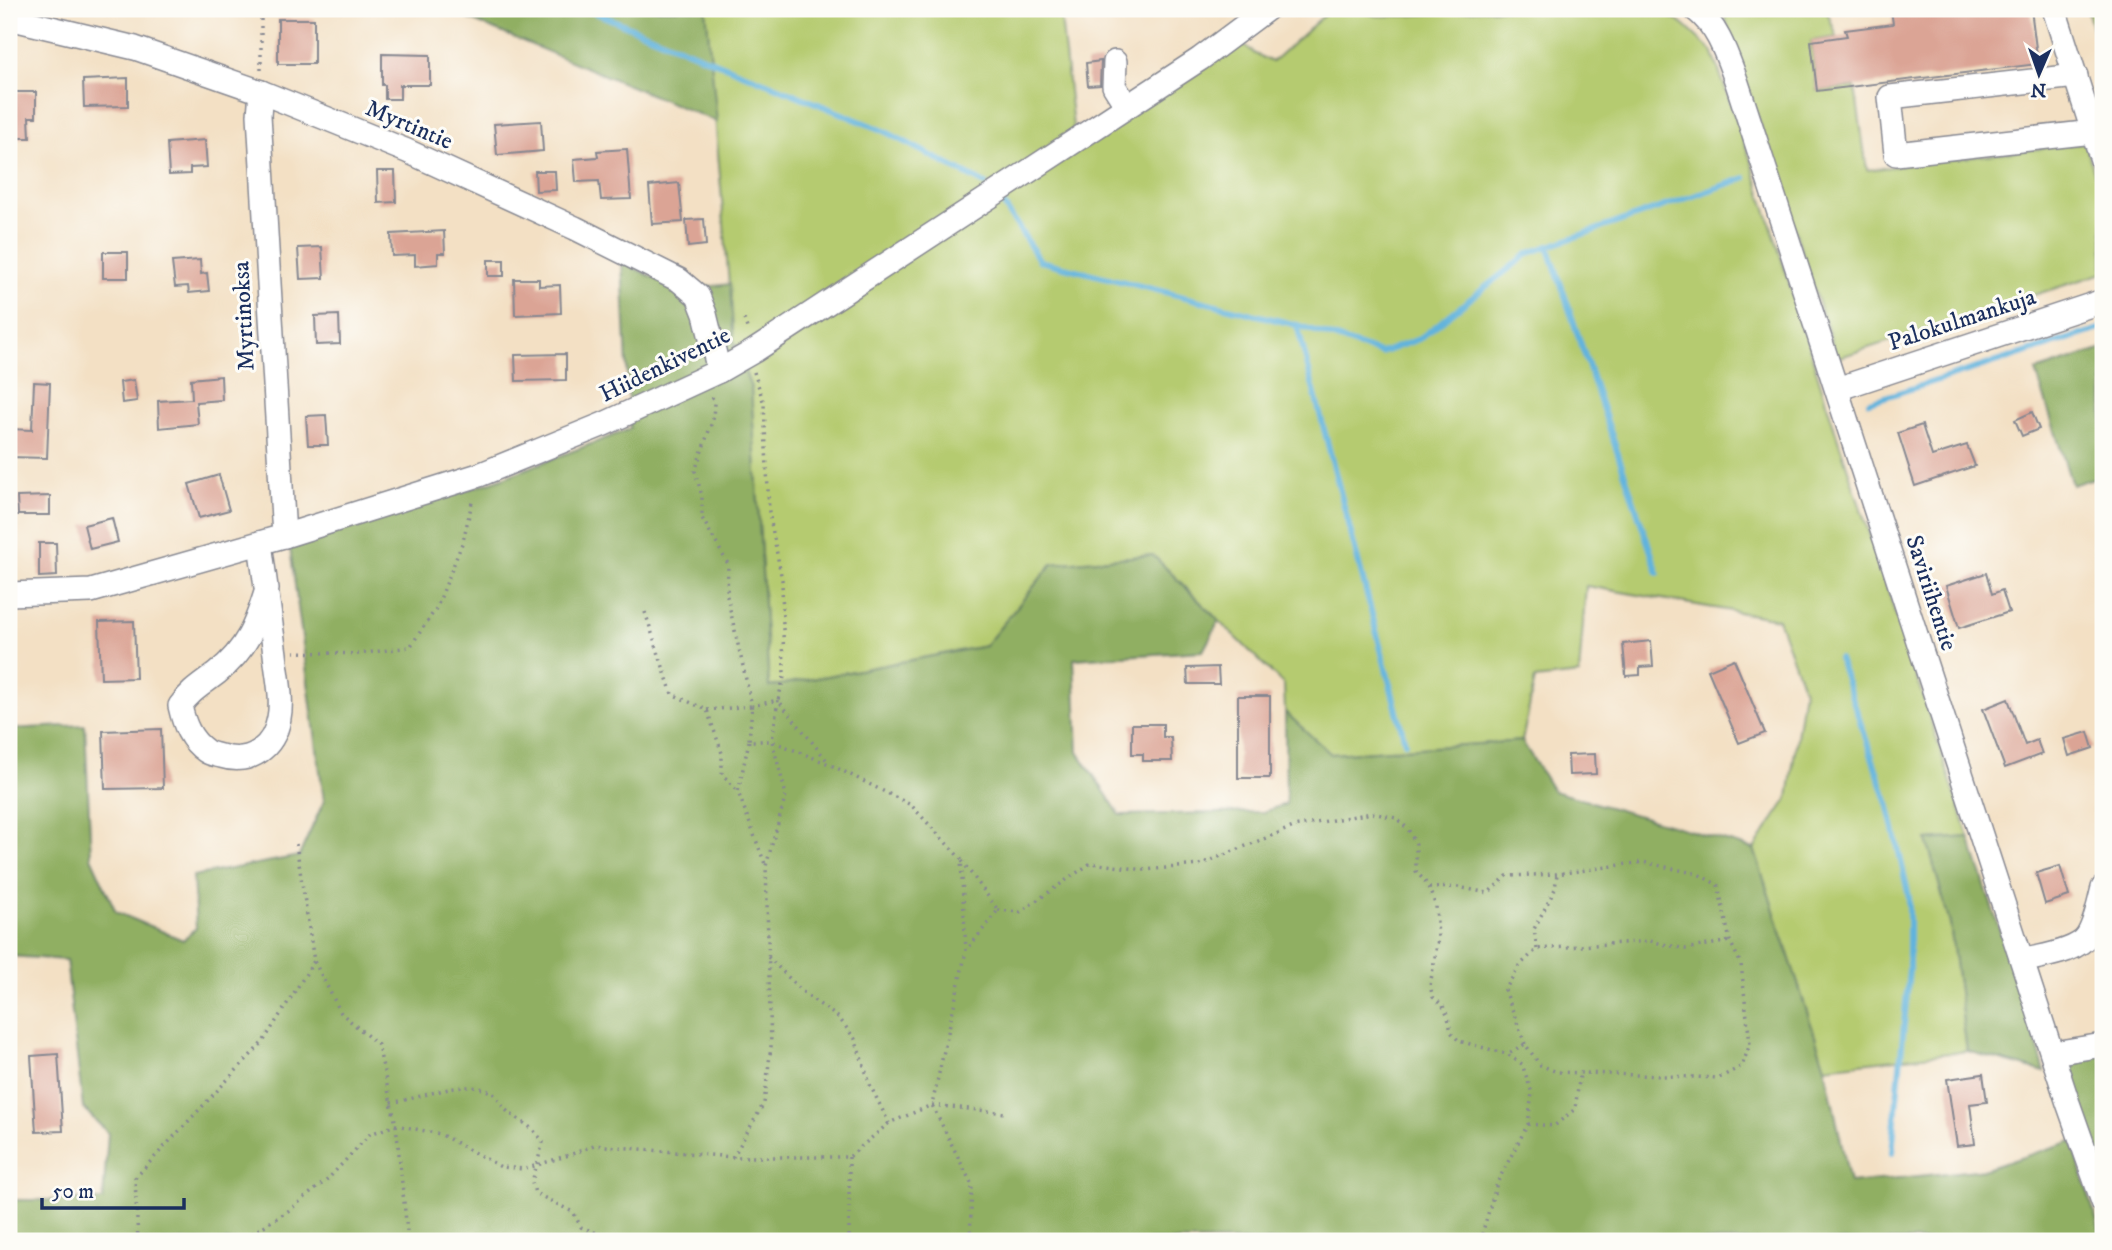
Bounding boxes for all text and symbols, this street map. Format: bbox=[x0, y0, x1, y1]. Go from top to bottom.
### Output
north arrow bbox=[2004, 38, 2074, 108]
text: N bbox=[2030, 78, 2047, 101]
street label: Myrtintie bbox=[361, 93, 457, 157]
street label: Myrtinoksa bbox=[226, 260, 262, 372]
street label: Palokulmankuja bbox=[1884, 282, 2040, 358]
street label: Hiidenkiventie bbox=[595, 320, 735, 410]
street label: Saviriihentie bbox=[1898, 532, 1964, 654]
scale bar bbox=[42, 1166, 184, 1210]
text: 50 m bbox=[52, 1179, 94, 1205]

